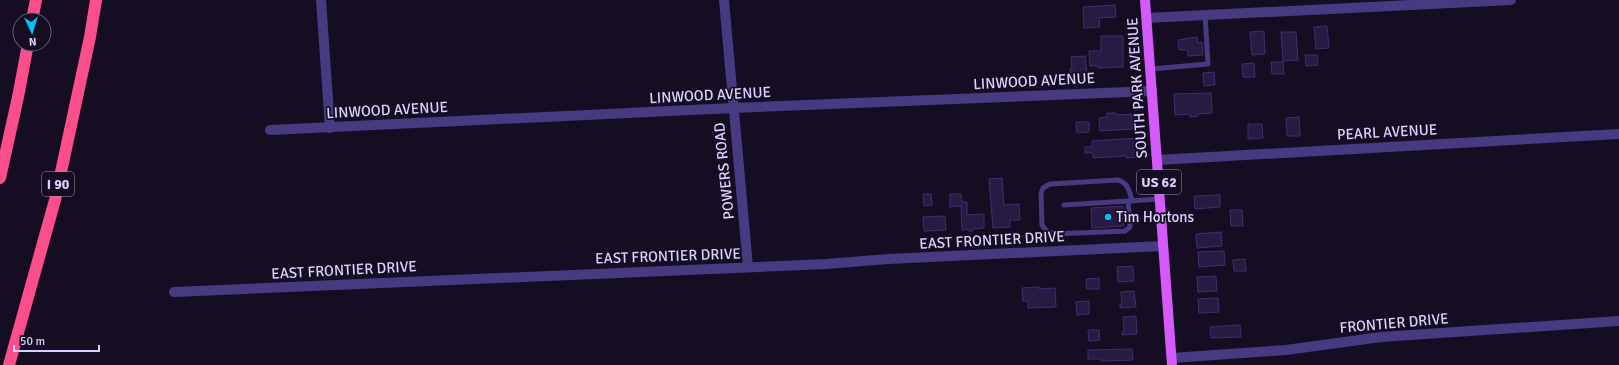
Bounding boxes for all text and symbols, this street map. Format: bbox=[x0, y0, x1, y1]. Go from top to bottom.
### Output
north arrow bbox=[12, 12, 52, 52]
street label: SOUTH PARK AVENUE bbox=[1123, 17, 1151, 159]
text: N bbox=[28, 35, 37, 48]
street label: LINWOOD AVENUE bbox=[973, 69, 1095, 93]
street label: LINWOOD AVENUE bbox=[649, 83, 771, 107]
street label: LINWOOD AVENUE bbox=[326, 98, 448, 122]
street label: PEARL AVENUE bbox=[1336, 120, 1438, 144]
street label: POWERS ROAD bbox=[710, 122, 738, 220]
road number: US 62 bbox=[1137, 170, 1181, 194]
road number: I 90 bbox=[42, 172, 74, 196]
place label: Tim Hortons bbox=[1116, 208, 1195, 226]
marker: Tim Hortons bbox=[1103, 212, 1113, 222]
street label: EAST FRONTIER DRIVE bbox=[919, 227, 1065, 253]
street label: EAST FRONTIER DRIVE bbox=[595, 244, 741, 268]
street label: EAST FRONTIER DRIVE bbox=[271, 257, 417, 283]
street label: FRONTIER DRIVE bbox=[1339, 309, 1449, 337]
scale bar bbox=[14, 327, 99, 353]
text: 50 m bbox=[20, 334, 45, 349]

